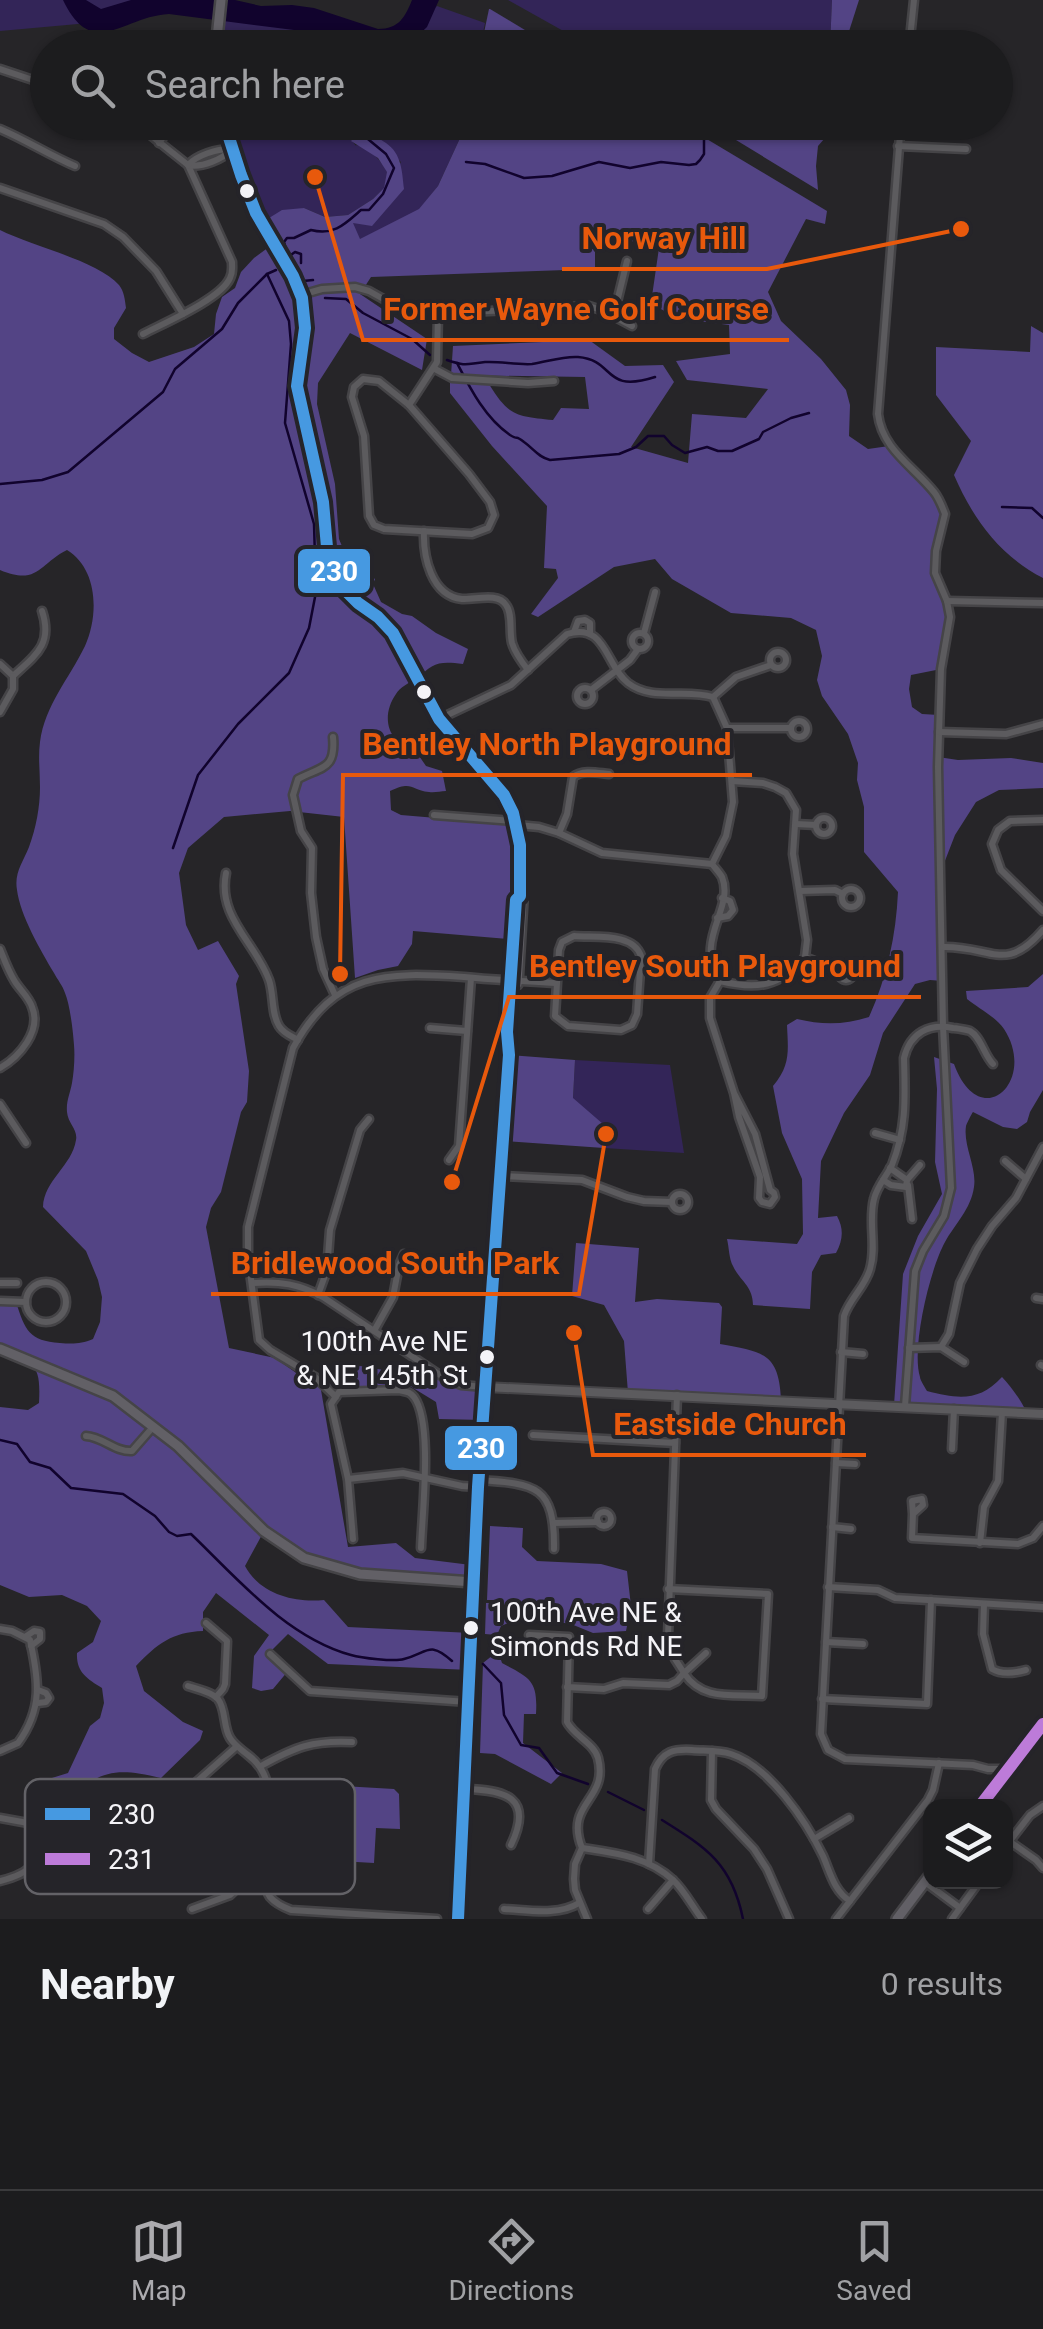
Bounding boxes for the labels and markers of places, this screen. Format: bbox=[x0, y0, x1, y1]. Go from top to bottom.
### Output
unlabelled marker bbox=[237, 181, 257, 201]
callout: Norway Hill bbox=[562, 207, 767, 269]
callout: Former Wayne Golf Course bbox=[363, 278, 789, 340]
unlabelled marker bbox=[414, 682, 434, 702]
callout: Bentley North Playground bbox=[343, 713, 752, 775]
callout: Bentley South Playground bbox=[509, 935, 921, 997]
callout: Bridlewood South Park bbox=[211, 1232, 579, 1294]
place label: 100th Ave NE & NE 145th St bbox=[296, 1325, 468, 1392]
marker: 100th Ave NE & NE 145th St bbox=[477, 1347, 497, 1367]
callout: Eastside Church bbox=[593, 1393, 866, 1455]
place label: 100th Ave NE & Simonds Rd NE bbox=[490, 1596, 683, 1663]
marker: 100th Ave NE & Simonds Rd NE bbox=[461, 1618, 481, 1638]

